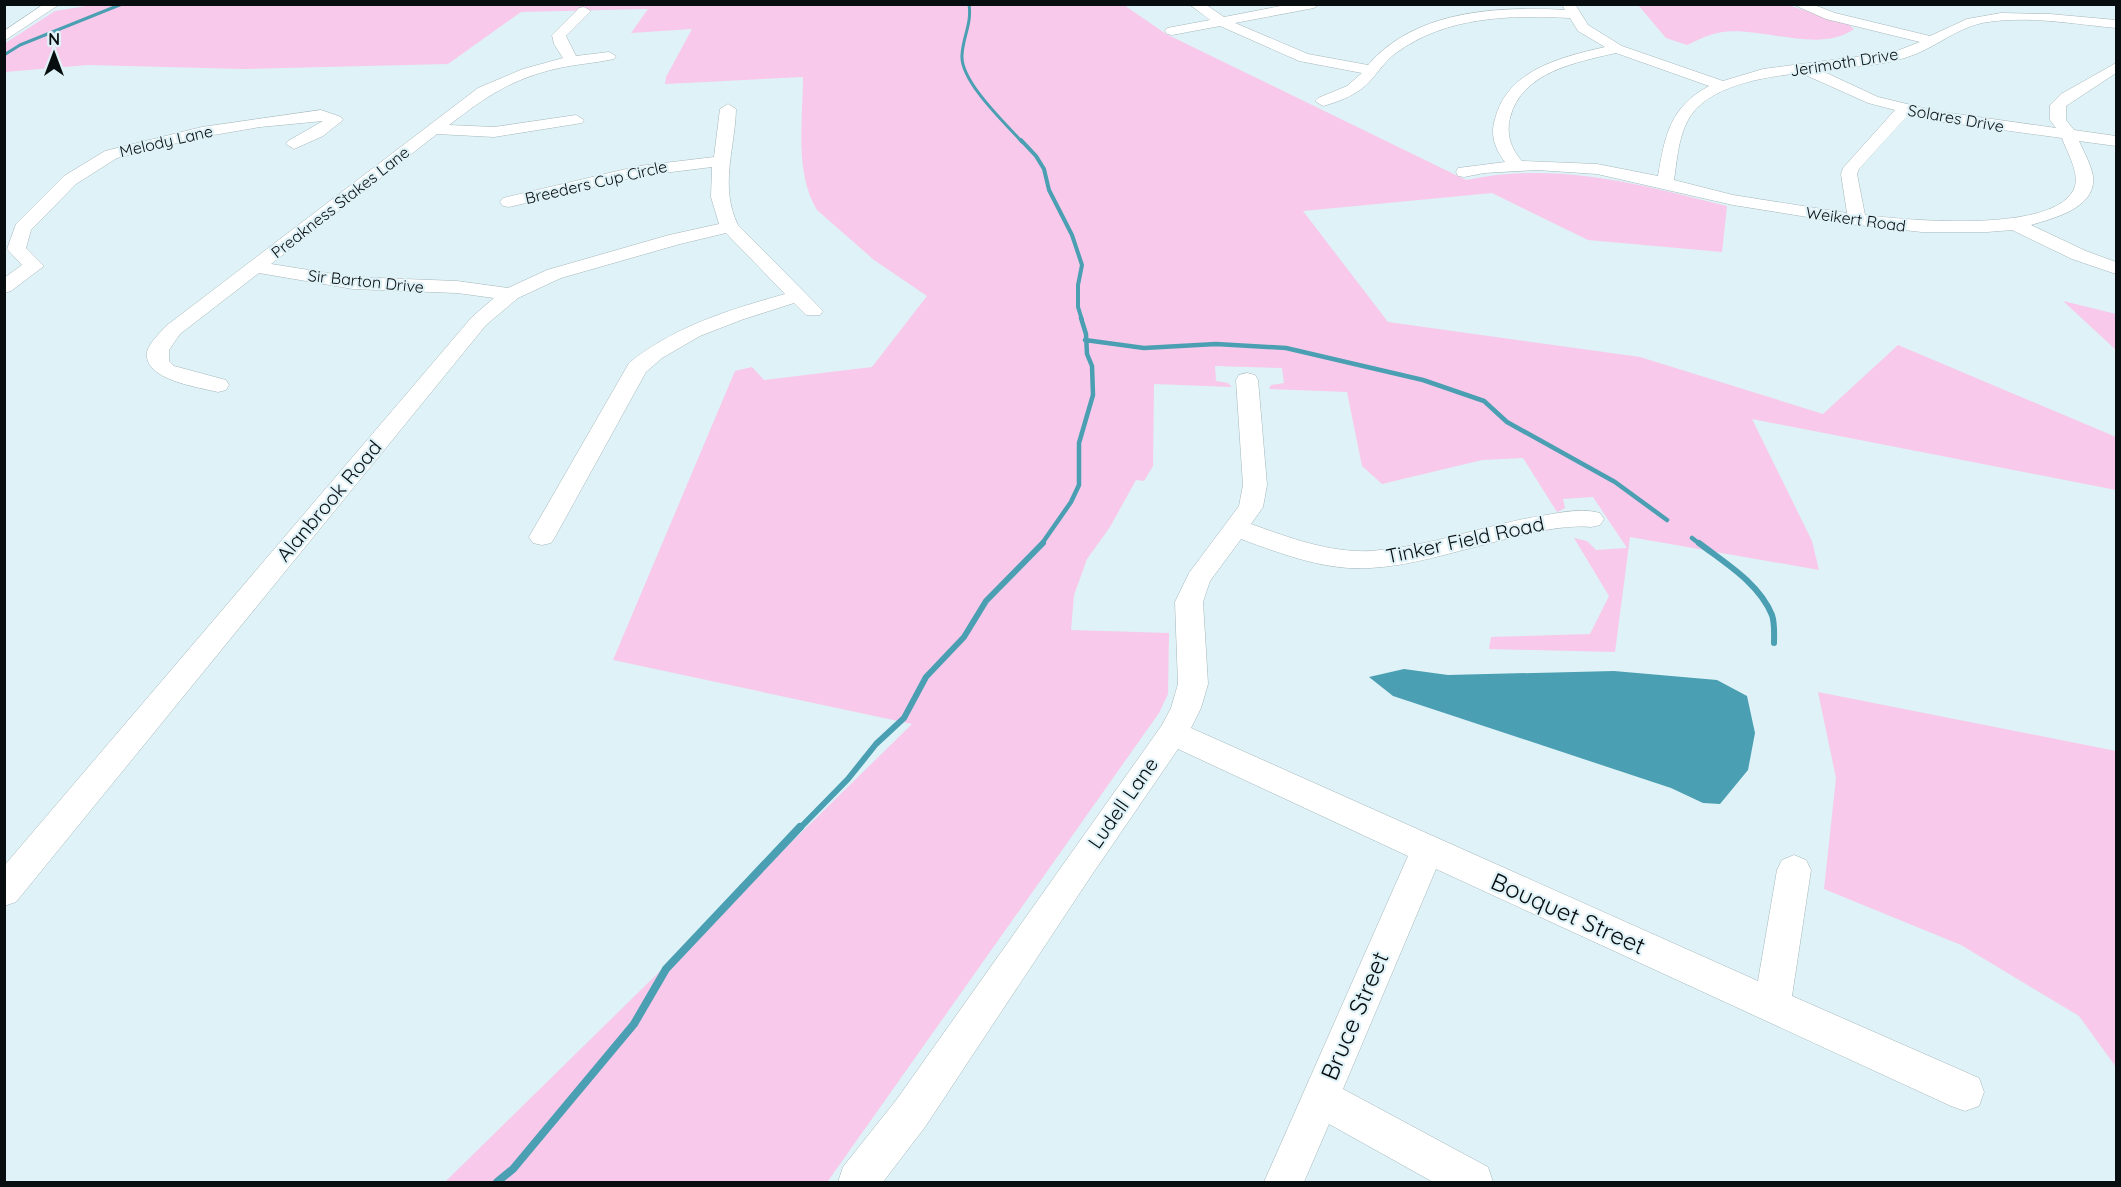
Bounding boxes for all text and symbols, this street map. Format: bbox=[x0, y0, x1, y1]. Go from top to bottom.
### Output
north arrow bbox=[24, 24, 84, 84]
text: N bbox=[48, 29, 60, 49]
street label: Jerimoth Drive bbox=[1788, 44, 1900, 80]
street label: Solares Drive bbox=[1906, 100, 2006, 136]
street label: Melody Lane bbox=[117, 121, 215, 161]
street label: Preakness Stakes Lane bbox=[267, 142, 413, 262]
street label: Breeders Cup Circle bbox=[523, 156, 669, 208]
street label: Weikert Road bbox=[1805, 202, 1907, 236]
street label: Sir Barton Drive bbox=[307, 265, 425, 297]
street label: Alanbrook Road bbox=[271, 435, 387, 566]
street label: Tinker Field Road bbox=[1383, 511, 1546, 568]
street label: Ludell Lane bbox=[1082, 752, 1163, 853]
street label: Bouquet Street bbox=[1487, 866, 1650, 961]
street label: Bruce Street bbox=[1314, 947, 1395, 1084]

